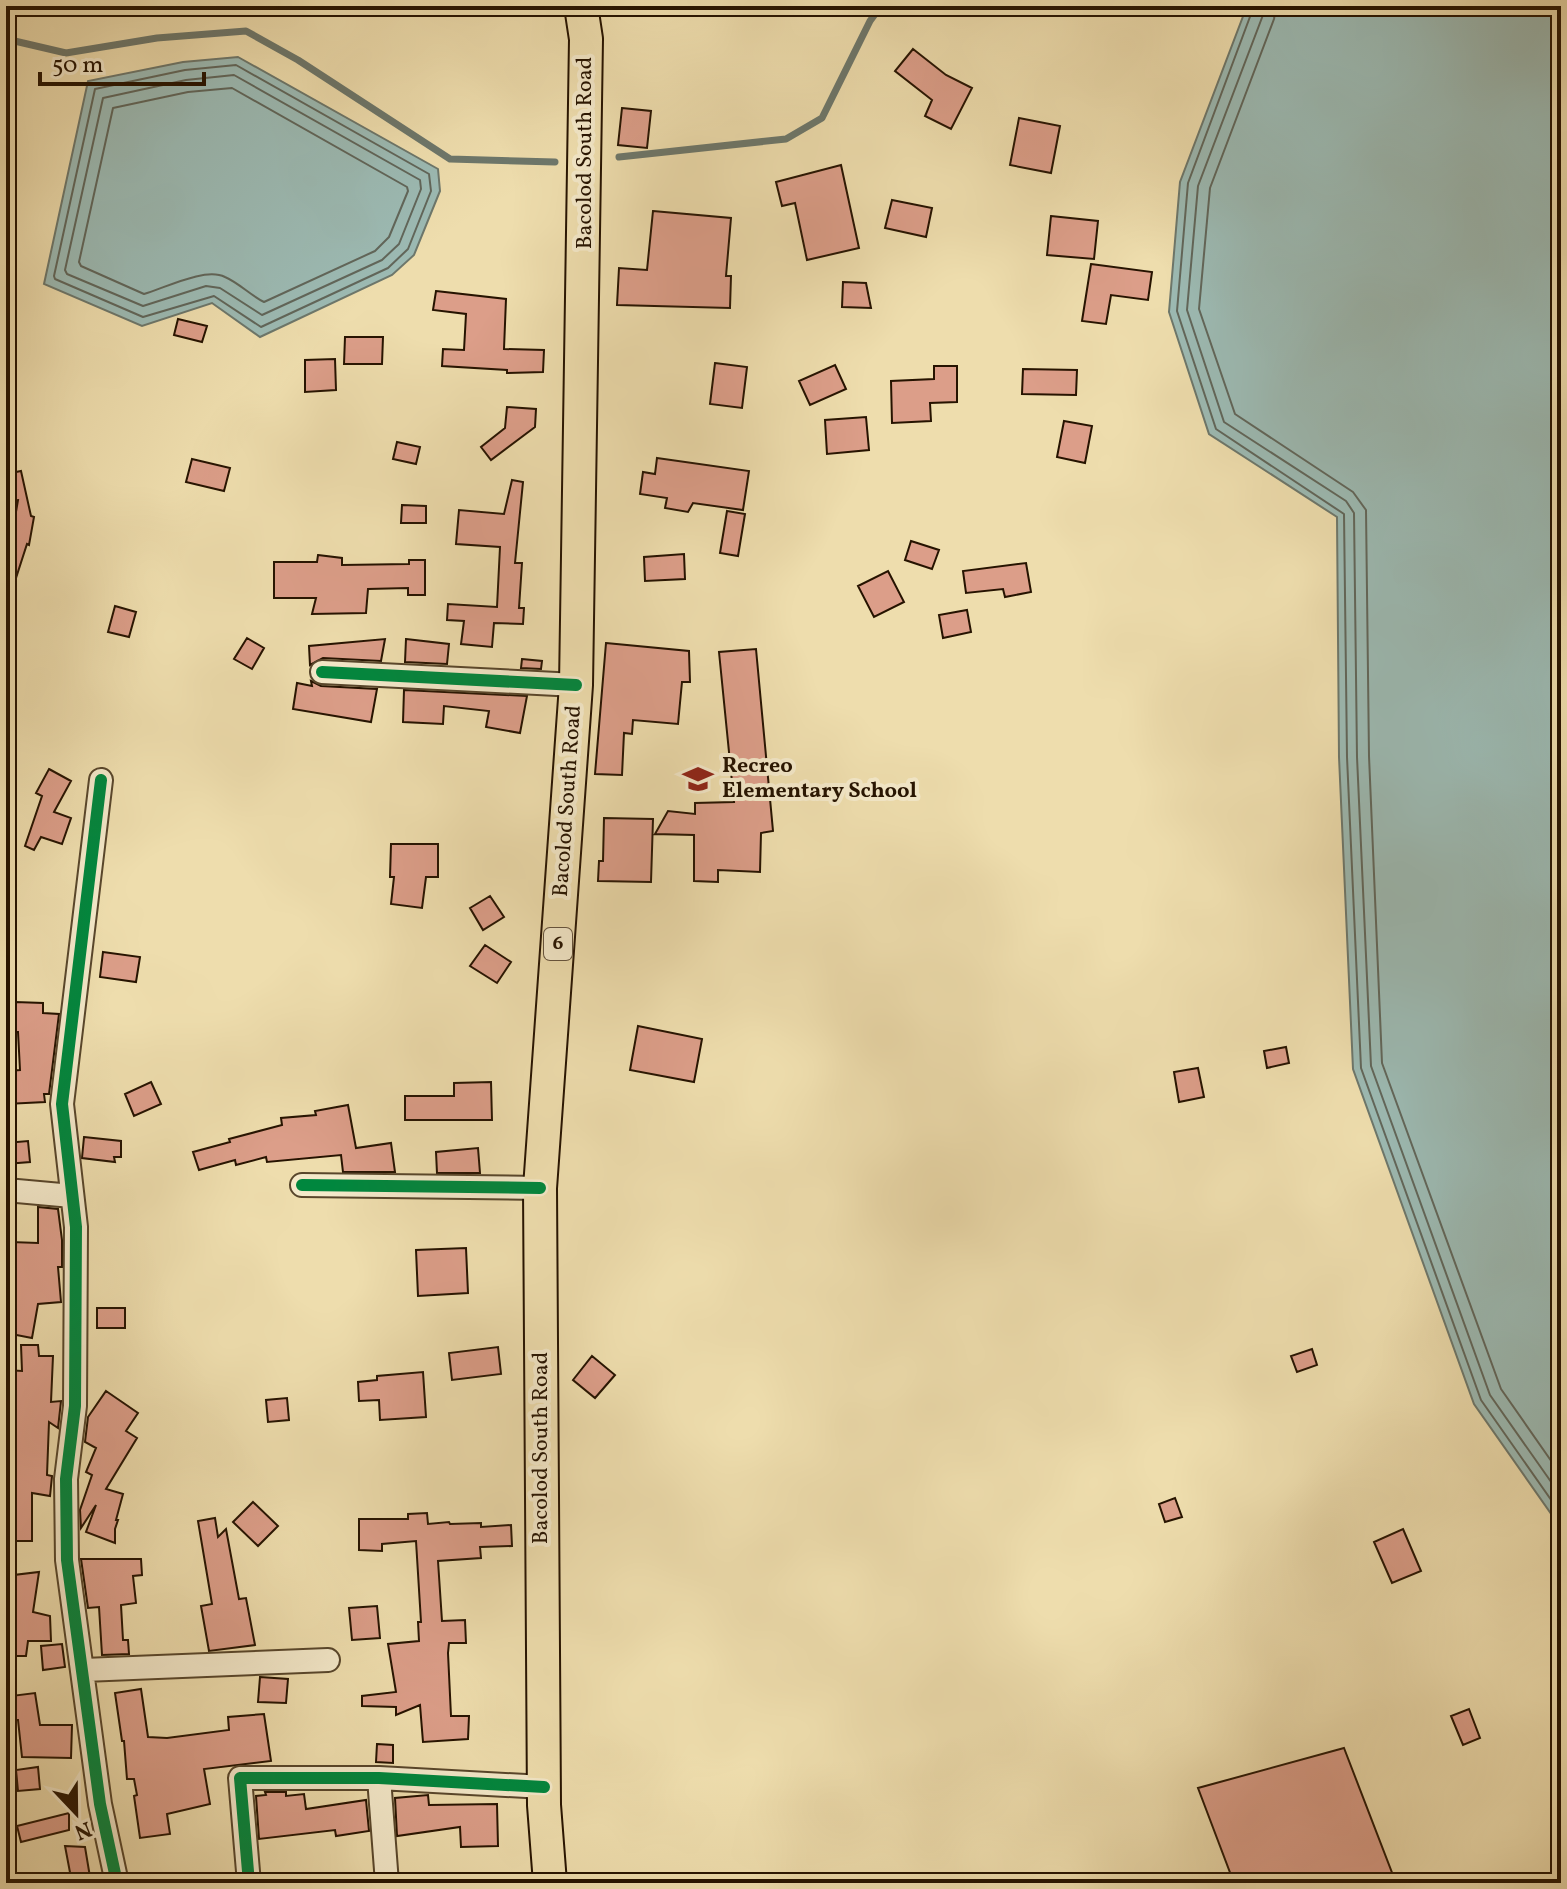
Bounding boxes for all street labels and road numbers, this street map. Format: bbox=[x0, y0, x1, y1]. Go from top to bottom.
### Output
street label: Bacolod South Road bbox=[570, 57, 601, 249]
street label: Bacolod South Road bbox=[546, 704, 590, 898]
road number: 6 bbox=[544, 928, 572, 960]
street label: Bacolod South Road bbox=[526, 1352, 557, 1544]

